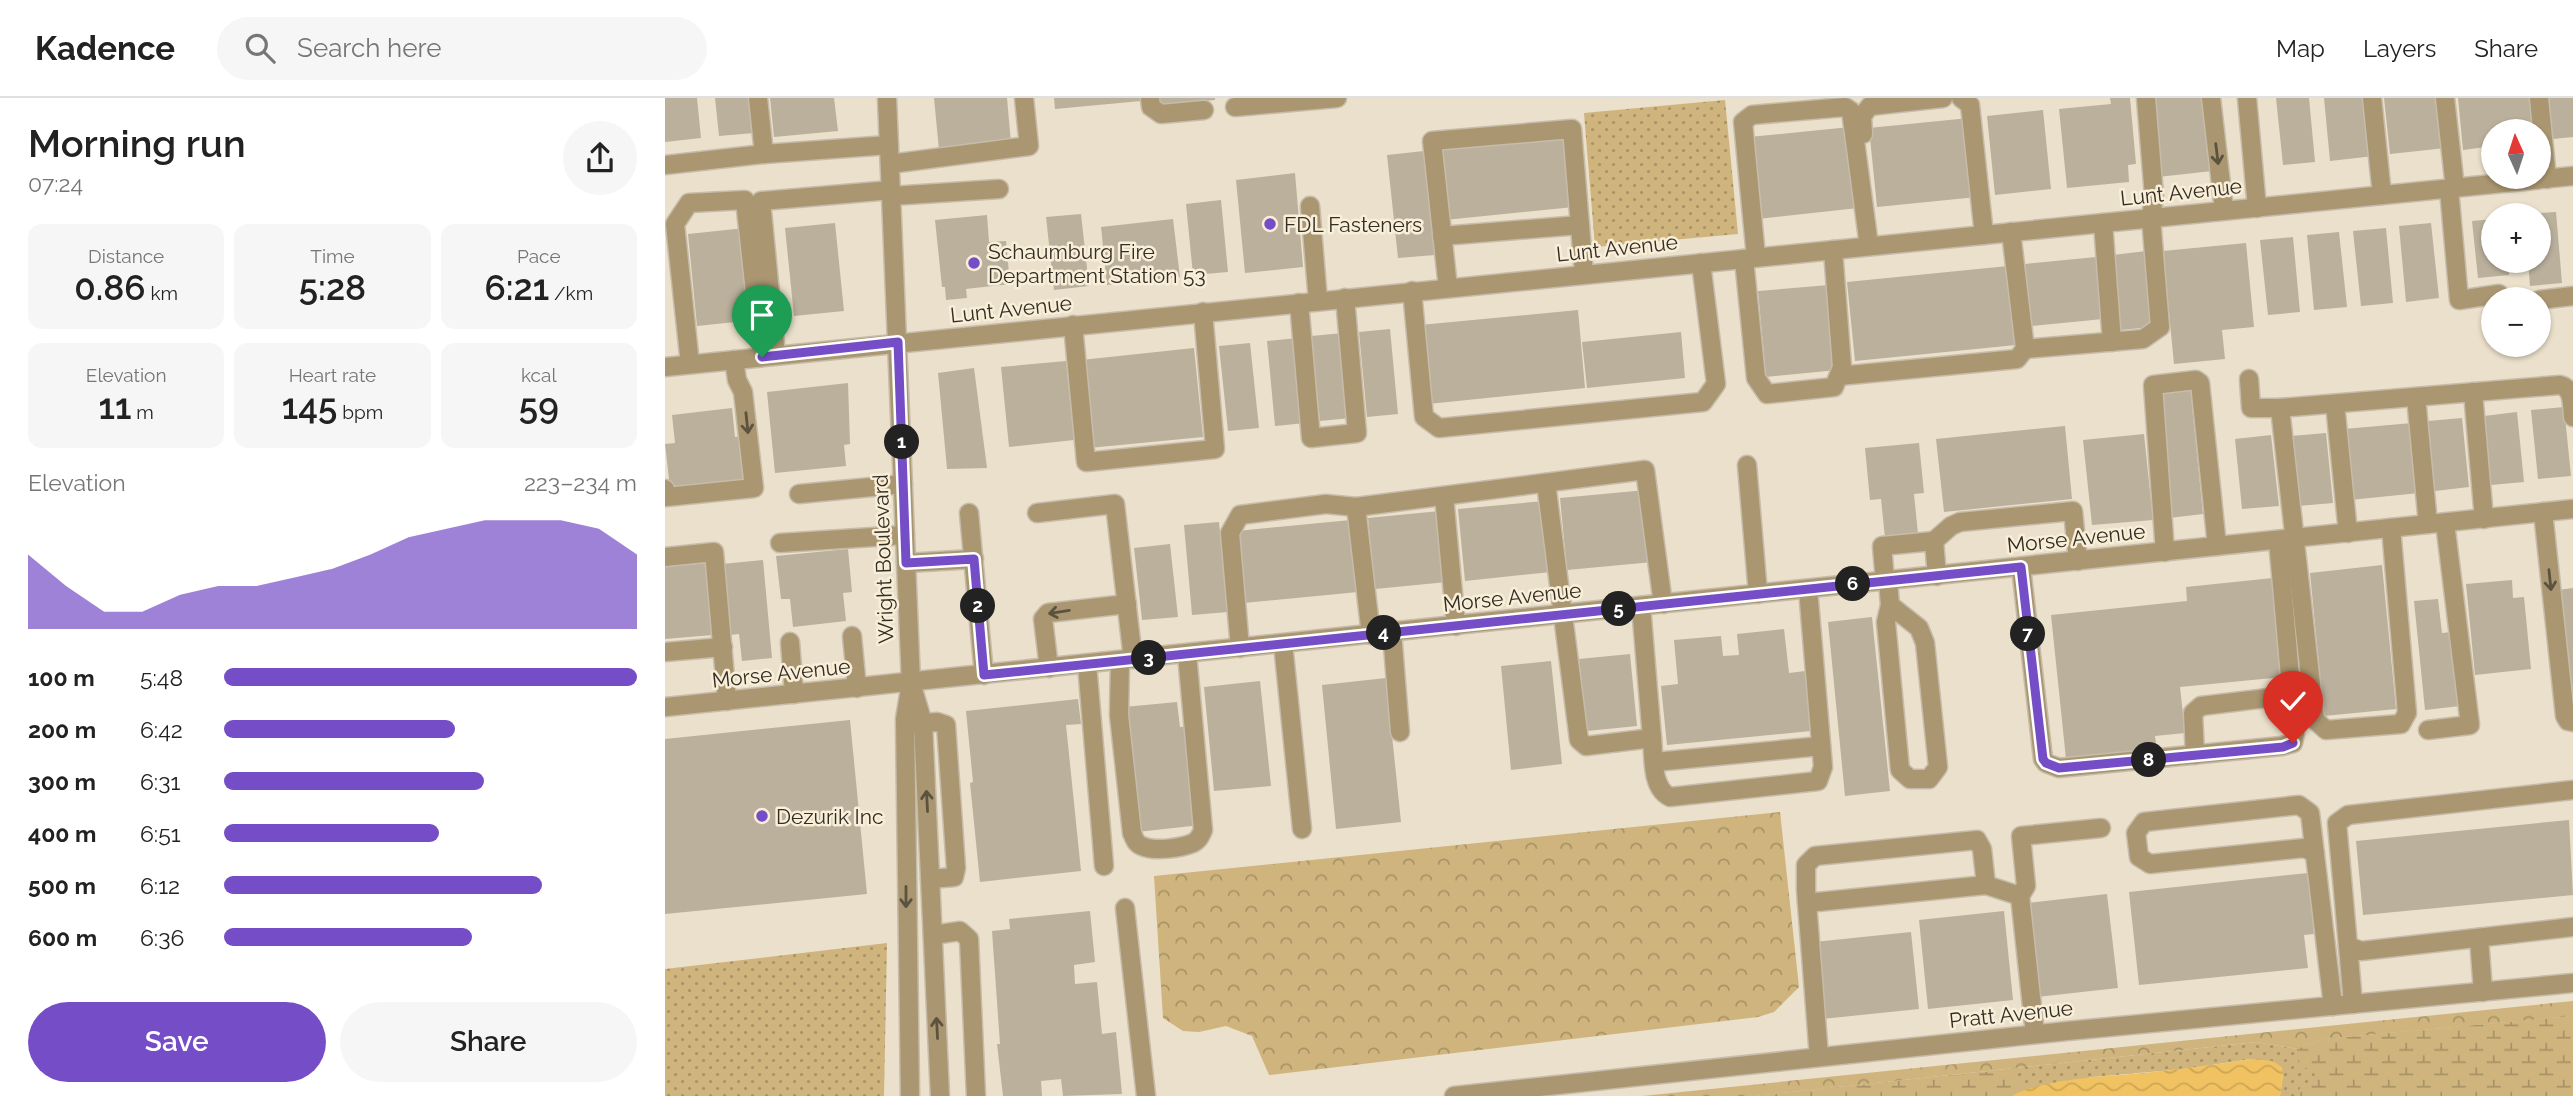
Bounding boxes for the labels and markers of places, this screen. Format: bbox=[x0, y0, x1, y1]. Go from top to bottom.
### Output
place label: FDL Fasteners bbox=[1284, 212, 1422, 237]
marker: FDL Fasteners bbox=[1262, 216, 1278, 232]
place label: Schaumburg Fire Department Station 53 bbox=[988, 239, 1206, 288]
marker: Schaumburg Fire Department Station 53 bbox=[966, 255, 982, 271]
pin bbox=[732, 285, 792, 357]
pin: 1 bbox=[884, 424, 919, 460]
pin: 6 bbox=[1835, 566, 1871, 602]
pin: 2 bbox=[961, 588, 995, 624]
pin: 5 bbox=[1601, 592, 1637, 626]
pin: 4 bbox=[1367, 616, 1401, 650]
pin: 7 bbox=[2011, 616, 2045, 652]
pin: 3 bbox=[1131, 640, 1167, 676]
pin bbox=[2263, 671, 2323, 743]
pin: 8 bbox=[2131, 742, 2167, 778]
place label: Dezurik Inc bbox=[776, 804, 883, 829]
marker: Dezurik Inc bbox=[754, 808, 770, 824]

